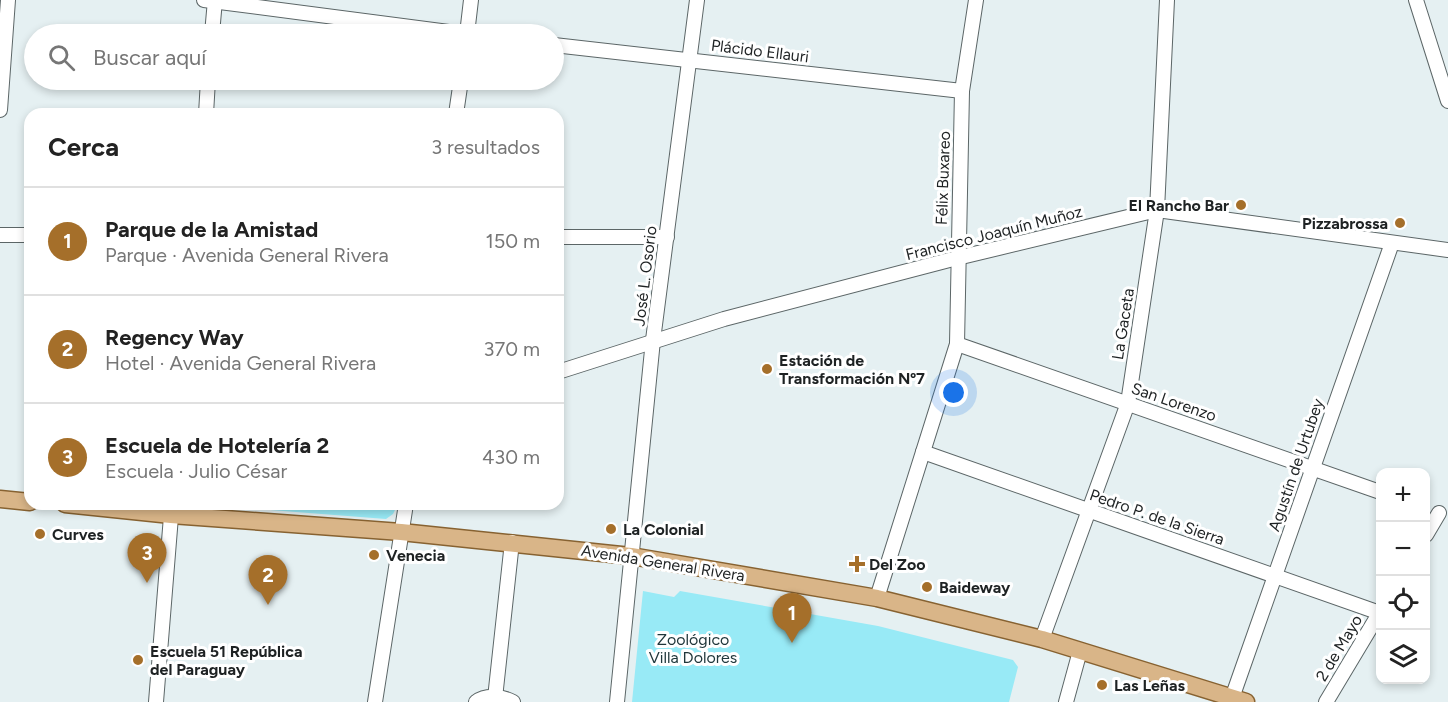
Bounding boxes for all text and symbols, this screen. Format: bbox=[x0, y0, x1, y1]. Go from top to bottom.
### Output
search box bbox=[24, 24, 564, 90]
street label: Plácido Ellauri bbox=[710, 36, 810, 66]
icon: search bbox=[45, 41, 78, 74]
text: Buscar aquí bbox=[93, 44, 206, 71]
text: Cerca bbox=[48, 131, 119, 163]
street label: Félix Buxareo bbox=[932, 131, 954, 225]
text: 3 resultados bbox=[431, 135, 540, 159]
place label: El Rancho Bar bbox=[1129, 196, 1229, 215]
marker: El Rancho Bar bbox=[1234, 198, 1248, 212]
street label: Francisco Joaquín Muñoz bbox=[904, 202, 1085, 264]
place label: Pizzabrossa bbox=[1302, 214, 1388, 233]
text: Parque de la Amistad bbox=[105, 216, 318, 243]
marker: Pizzabrossa bbox=[1393, 216, 1407, 230]
street label: José L. Osorio bbox=[629, 225, 661, 327]
text: 1 bbox=[63, 229, 72, 253]
text: 150 m bbox=[485, 229, 540, 253]
text: Parque · Avenida General Rivera bbox=[105, 243, 389, 267]
street label: La Gaceta bbox=[1108, 287, 1138, 361]
text: Regency Way bbox=[105, 324, 244, 351]
text: 2 bbox=[62, 337, 73, 361]
text: 370 m bbox=[484, 337, 540, 361]
text: Hotel · Avenida General Rivera bbox=[105, 351, 376, 375]
place label: Estación de Transformación Nº7 bbox=[779, 351, 925, 388]
marker: Estación de Transformación Nº7 bbox=[760, 362, 774, 376]
your location bbox=[939, 378, 968, 407]
street label: San Lorenzo bbox=[1129, 379, 1219, 425]
street label: Agustín de Urtubey bbox=[1264, 396, 1328, 534]
text: Escuela de Hotelería 2 bbox=[105, 432, 329, 459]
text: 3 bbox=[62, 445, 73, 469]
text: 430 m bbox=[482, 445, 540, 469]
text: Escuela · Julio César bbox=[105, 459, 287, 483]
map controls bbox=[1376, 468, 1430, 684]
button: + bbox=[1376, 468, 1430, 522]
street label: Pedro P. de la Sierra bbox=[1087, 485, 1227, 549]
place label: La Colonial bbox=[623, 520, 704, 539]
marker: La Colonial bbox=[604, 522, 618, 536]
button: − bbox=[1376, 522, 1430, 576]
place label: Curves bbox=[52, 525, 104, 544]
marker: Curves bbox=[33, 527, 47, 541]
pin: 3 bbox=[128, 534, 166, 583]
street label: Avenida General Rivera bbox=[580, 541, 746, 585]
place label: Venecia bbox=[386, 546, 445, 565]
marker: Venecia bbox=[367, 548, 381, 562]
place label: Del Zoo bbox=[869, 555, 926, 574]
pin: 2 bbox=[248, 556, 288, 605]
marker: Del Zoo bbox=[850, 557, 864, 571]
button: locate bbox=[1376, 576, 1430, 630]
place label: Baideway bbox=[939, 578, 1011, 597]
marker: Baideway bbox=[920, 580, 934, 594]
pin: 1 bbox=[772, 594, 812, 643]
street label: 2 de Mayo bbox=[1312, 611, 1366, 685]
park label: Zoológico Villa Dolores bbox=[649, 630, 737, 667]
button: layers bbox=[1376, 630, 1430, 684]
place label: Escuela 51 República del Paraguay bbox=[150, 642, 303, 679]
marker: Escuela 51 República del Paraguay bbox=[131, 653, 145, 667]
place label: Las Leñas bbox=[1114, 676, 1185, 695]
marker: Las Leñas bbox=[1095, 678, 1109, 692]

